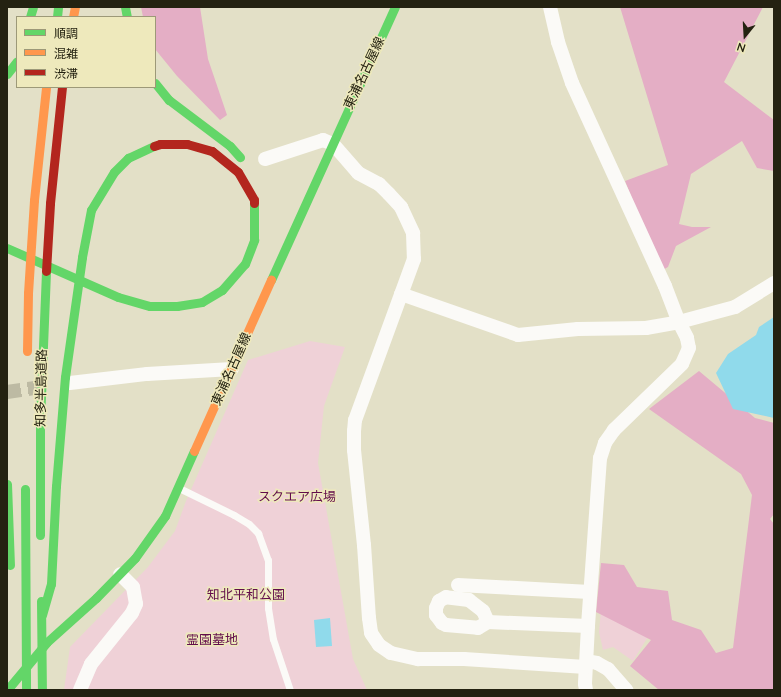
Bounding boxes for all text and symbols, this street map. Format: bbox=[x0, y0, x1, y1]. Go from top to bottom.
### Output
legend bbox=[16, 16, 156, 88]
north arrow bbox=[725, 16, 765, 56]
text: 順調 bbox=[54, 26, 78, 41]
street label: 東浦名古屋線 bbox=[340, 34, 388, 112]
text: N bbox=[735, 40, 747, 55]
text: 混雑 bbox=[54, 46, 78, 61]
text: 渋滞 bbox=[54, 66, 78, 81]
street label: 東浦名古屋線 bbox=[208, 330, 254, 408]
street label: 知多半島道路 bbox=[33, 349, 49, 427]
park label: スクエア広場 bbox=[258, 488, 336, 504]
park label: 知北平和公園 bbox=[207, 586, 285, 602]
park label: 霊園墓地 bbox=[186, 631, 238, 647]

